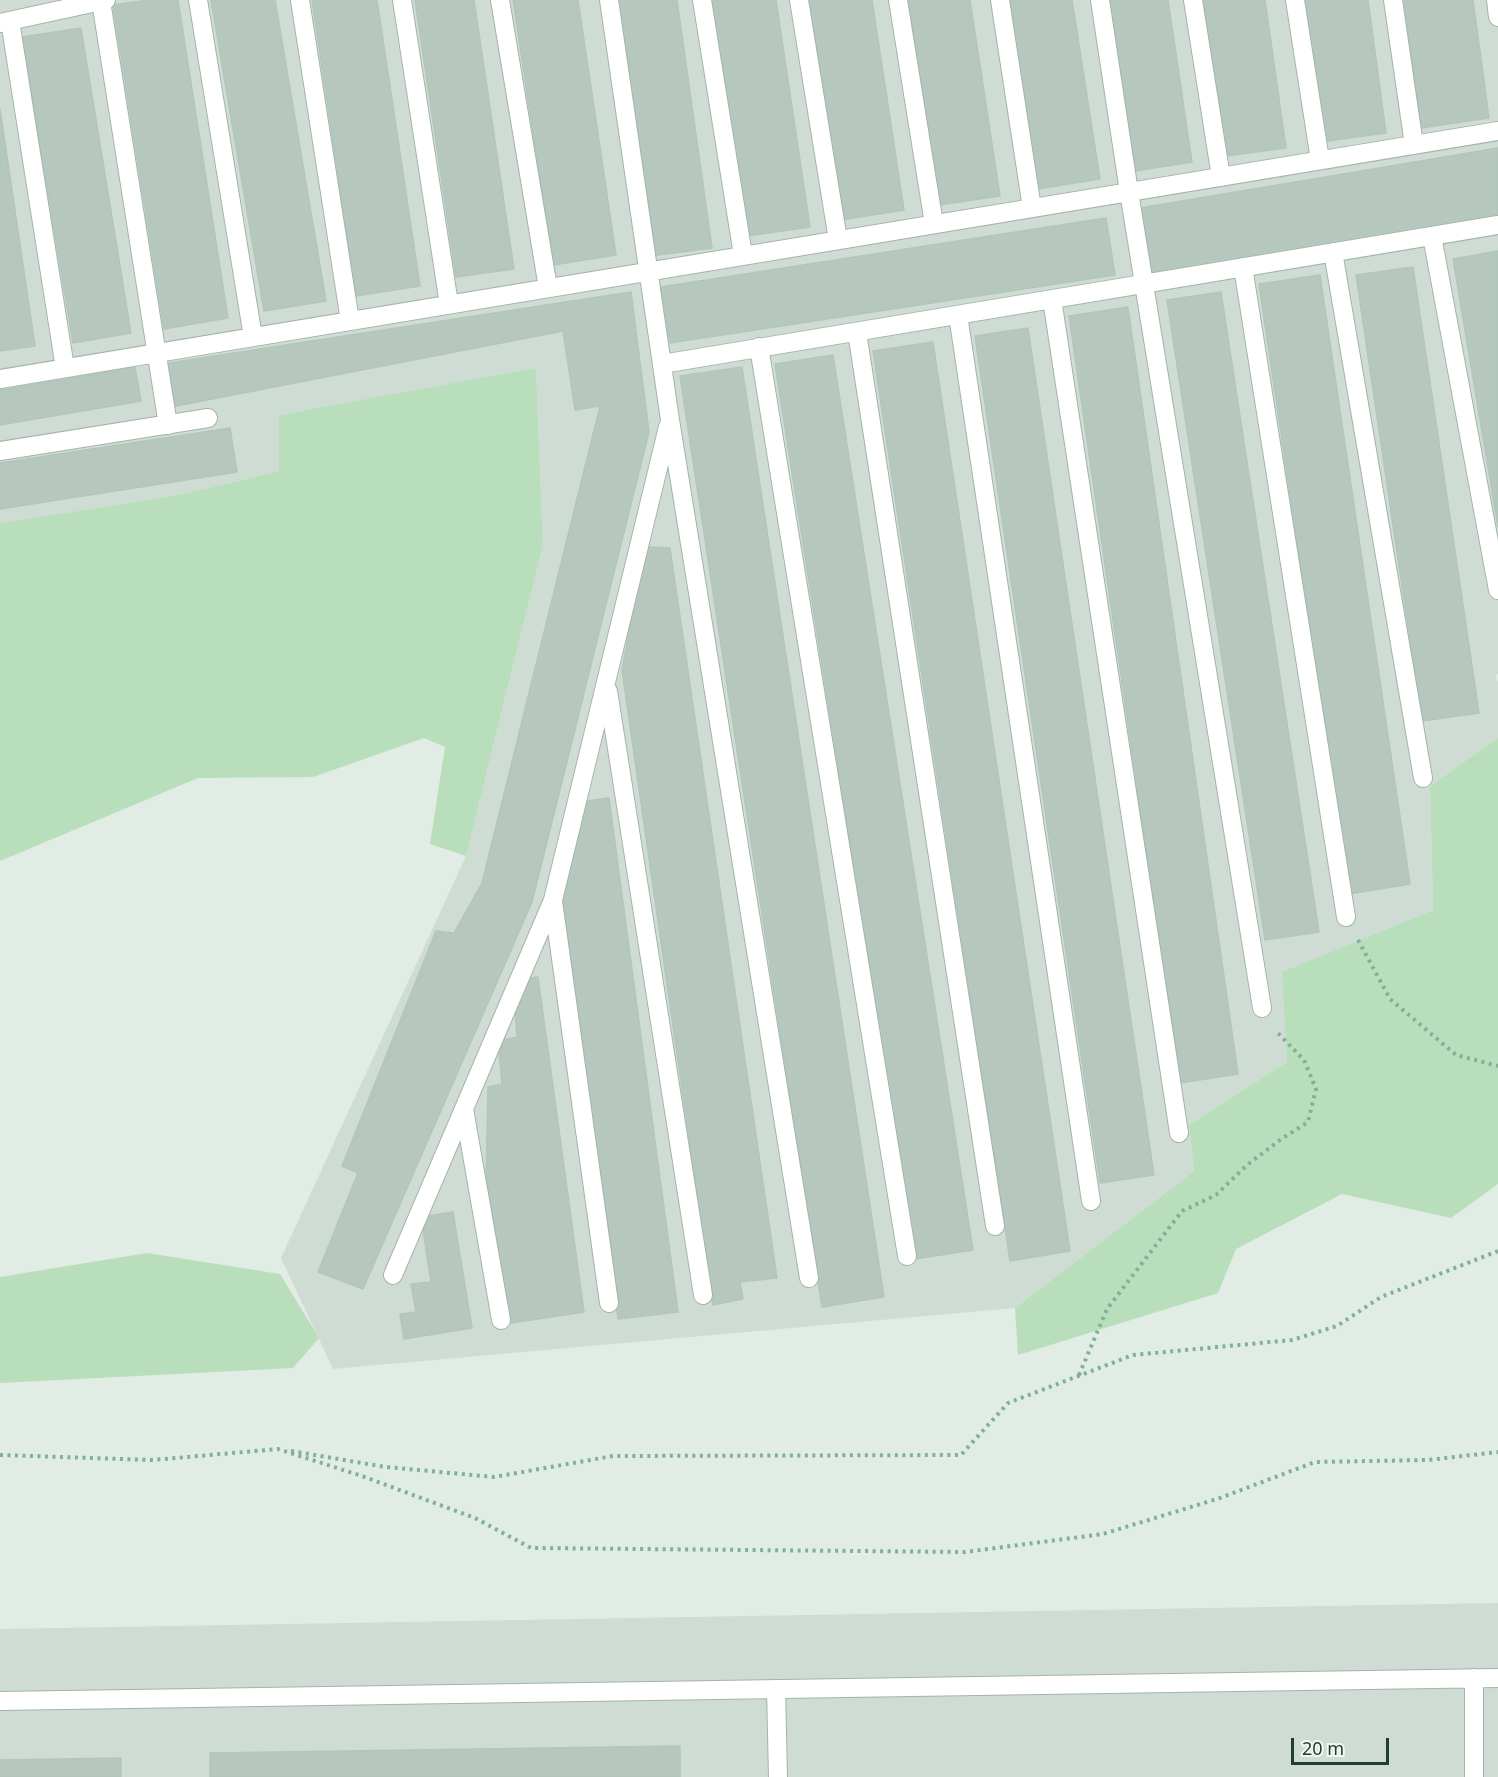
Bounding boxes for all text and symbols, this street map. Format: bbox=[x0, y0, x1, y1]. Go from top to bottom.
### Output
scale bar bbox=[1294, 1726, 1392, 1764]
text: 20 m bbox=[1302, 1736, 1344, 1760]

